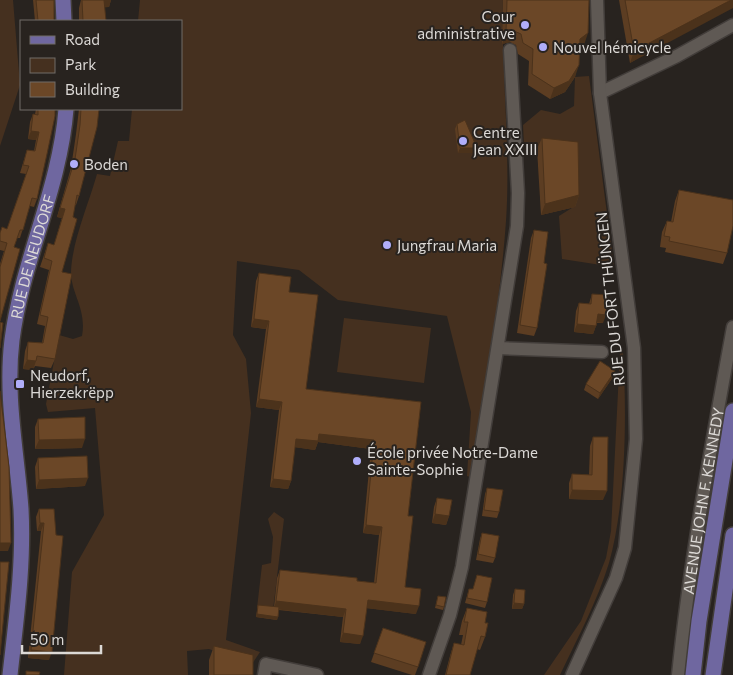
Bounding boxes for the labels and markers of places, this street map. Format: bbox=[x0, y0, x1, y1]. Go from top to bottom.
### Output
place label: Cour administrative bbox=[417, 7, 515, 42]
marker: Cour administrative bbox=[519, 19, 531, 31]
place label: Nouvel hémicycle bbox=[553, 38, 671, 56]
marker: Nouvel hémicycle bbox=[537, 41, 549, 53]
place label: Centre Jean XXIII bbox=[473, 123, 538, 158]
marker: Centre Jean XXIII bbox=[457, 135, 469, 147]
place label: Boden bbox=[84, 155, 128, 173]
marker: Boden bbox=[68, 158, 80, 170]
place label: Jungfrau Maria bbox=[397, 236, 497, 254]
marker: Jungfrau Maria bbox=[381, 239, 393, 251]
place label: Neudorf, Hierzekrëpp bbox=[30, 366, 114, 401]
marker: Neudorf, Hierzekrëpp bbox=[14, 378, 26, 390]
place label: École privée Notre-Dame Sainte-Sophie bbox=[367, 442, 538, 478]
marker: École privée Notre-Dame Sainte-Sophie bbox=[351, 455, 363, 467]

